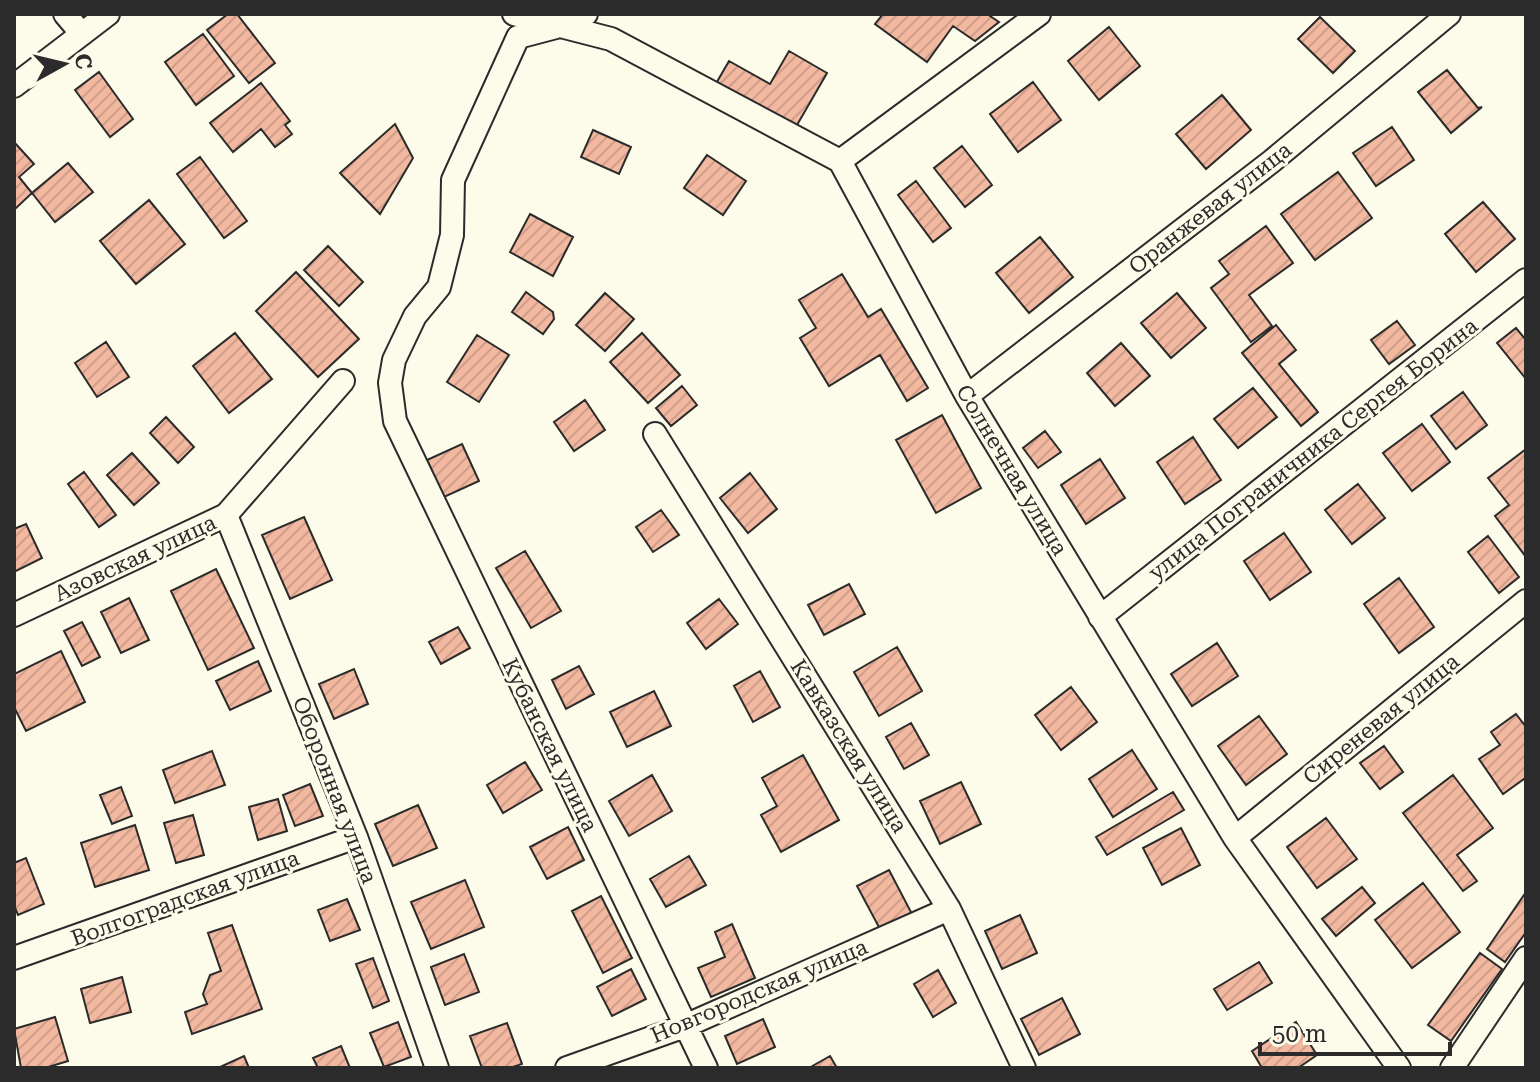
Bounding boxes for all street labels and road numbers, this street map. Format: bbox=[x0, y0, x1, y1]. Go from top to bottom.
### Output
street label: Оранжевая улица bbox=[1124, 137, 1296, 279]
street label: улица Пограничника Сергея Борина bbox=[1144, 313, 1482, 585]
street label: Солнечная улица bbox=[951, 380, 1073, 560]
street label: Азовская улица bbox=[50, 510, 220, 606]
street label: Сиреневая улица bbox=[1298, 648, 1464, 789]
street label: Кубанская улица bbox=[497, 654, 603, 836]
street label: Кавказская улица bbox=[786, 655, 912, 837]
street label: Оборонная улица bbox=[288, 693, 382, 887]
street label: Волгоградская улица bbox=[68, 845, 302, 951]
street label: Новгородская улица bbox=[647, 934, 871, 1048]

